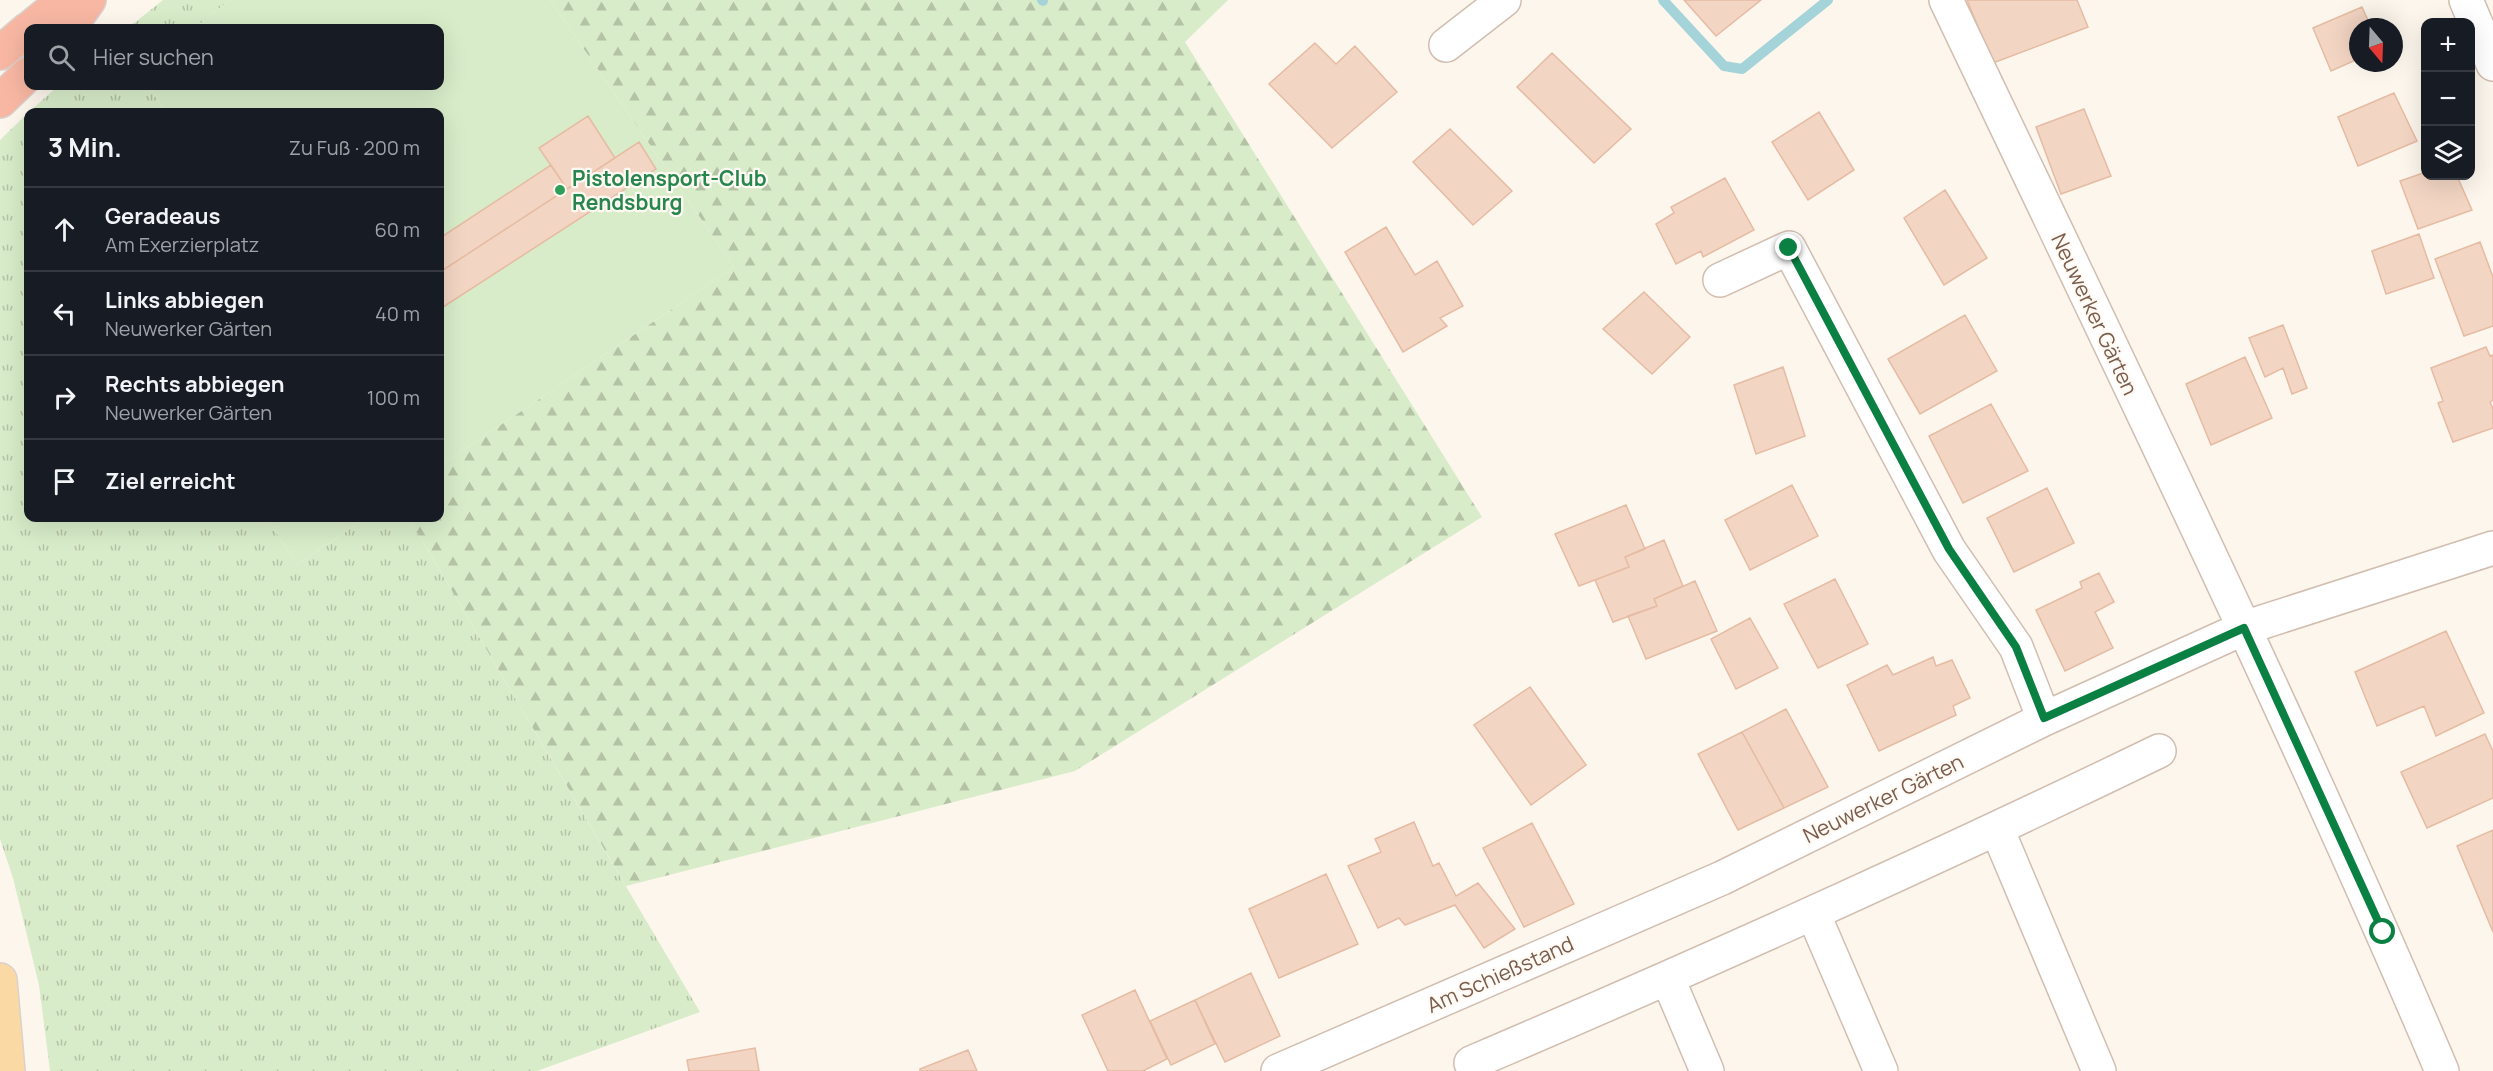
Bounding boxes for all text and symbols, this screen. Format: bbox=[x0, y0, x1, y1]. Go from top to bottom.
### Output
north arrow bbox=[2349, 18, 2403, 72]
map controls bbox=[2421, 18, 2475, 180]
button: + bbox=[2421, 18, 2475, 72]
search box bbox=[24, 24, 444, 90]
icon: search bbox=[45, 41, 78, 74]
text: Hier suchen bbox=[93, 42, 214, 72]
button: − bbox=[2421, 72, 2475, 126]
button: layers bbox=[2421, 126, 2475, 180]
text: 3 Min. bbox=[48, 129, 122, 165]
text: Zu Fuß · 200 m bbox=[289, 134, 420, 161]
place label: Pistolensport-Club Rendsburg bbox=[572, 164, 767, 216]
marker: Pistolensport-Club Rendsburg bbox=[553, 183, 567, 197]
text: Geradeaus bbox=[105, 201, 220, 231]
icon: ahead bbox=[48, 213, 81, 246]
text: 60 m bbox=[374, 216, 420, 243]
street label: Neuwerker Gärten bbox=[2045, 229, 2145, 399]
text: Am Exerzierplatz bbox=[105, 231, 259, 258]
route end bbox=[1775, 234, 1801, 260]
text: Links abbiegen bbox=[105, 285, 264, 315]
icon: left bbox=[48, 297, 81, 330]
text: 40 m bbox=[375, 300, 420, 327]
text: Neuwerker Gärten bbox=[105, 315, 272, 342]
text: Rechts abbiegen bbox=[105, 369, 284, 399]
icon: right bbox=[48, 381, 81, 414]
text: 100 m bbox=[367, 384, 420, 411]
text: Neuwerker Gärten bbox=[105, 399, 272, 426]
icon: arrive bbox=[48, 465, 81, 498]
text: Ziel erreicht bbox=[105, 466, 236, 496]
street label: Neuwerker Gärten bbox=[1798, 747, 1968, 849]
route start bbox=[2369, 918, 2395, 944]
street label: Am Schießstand bbox=[1422, 929, 1578, 1019]

